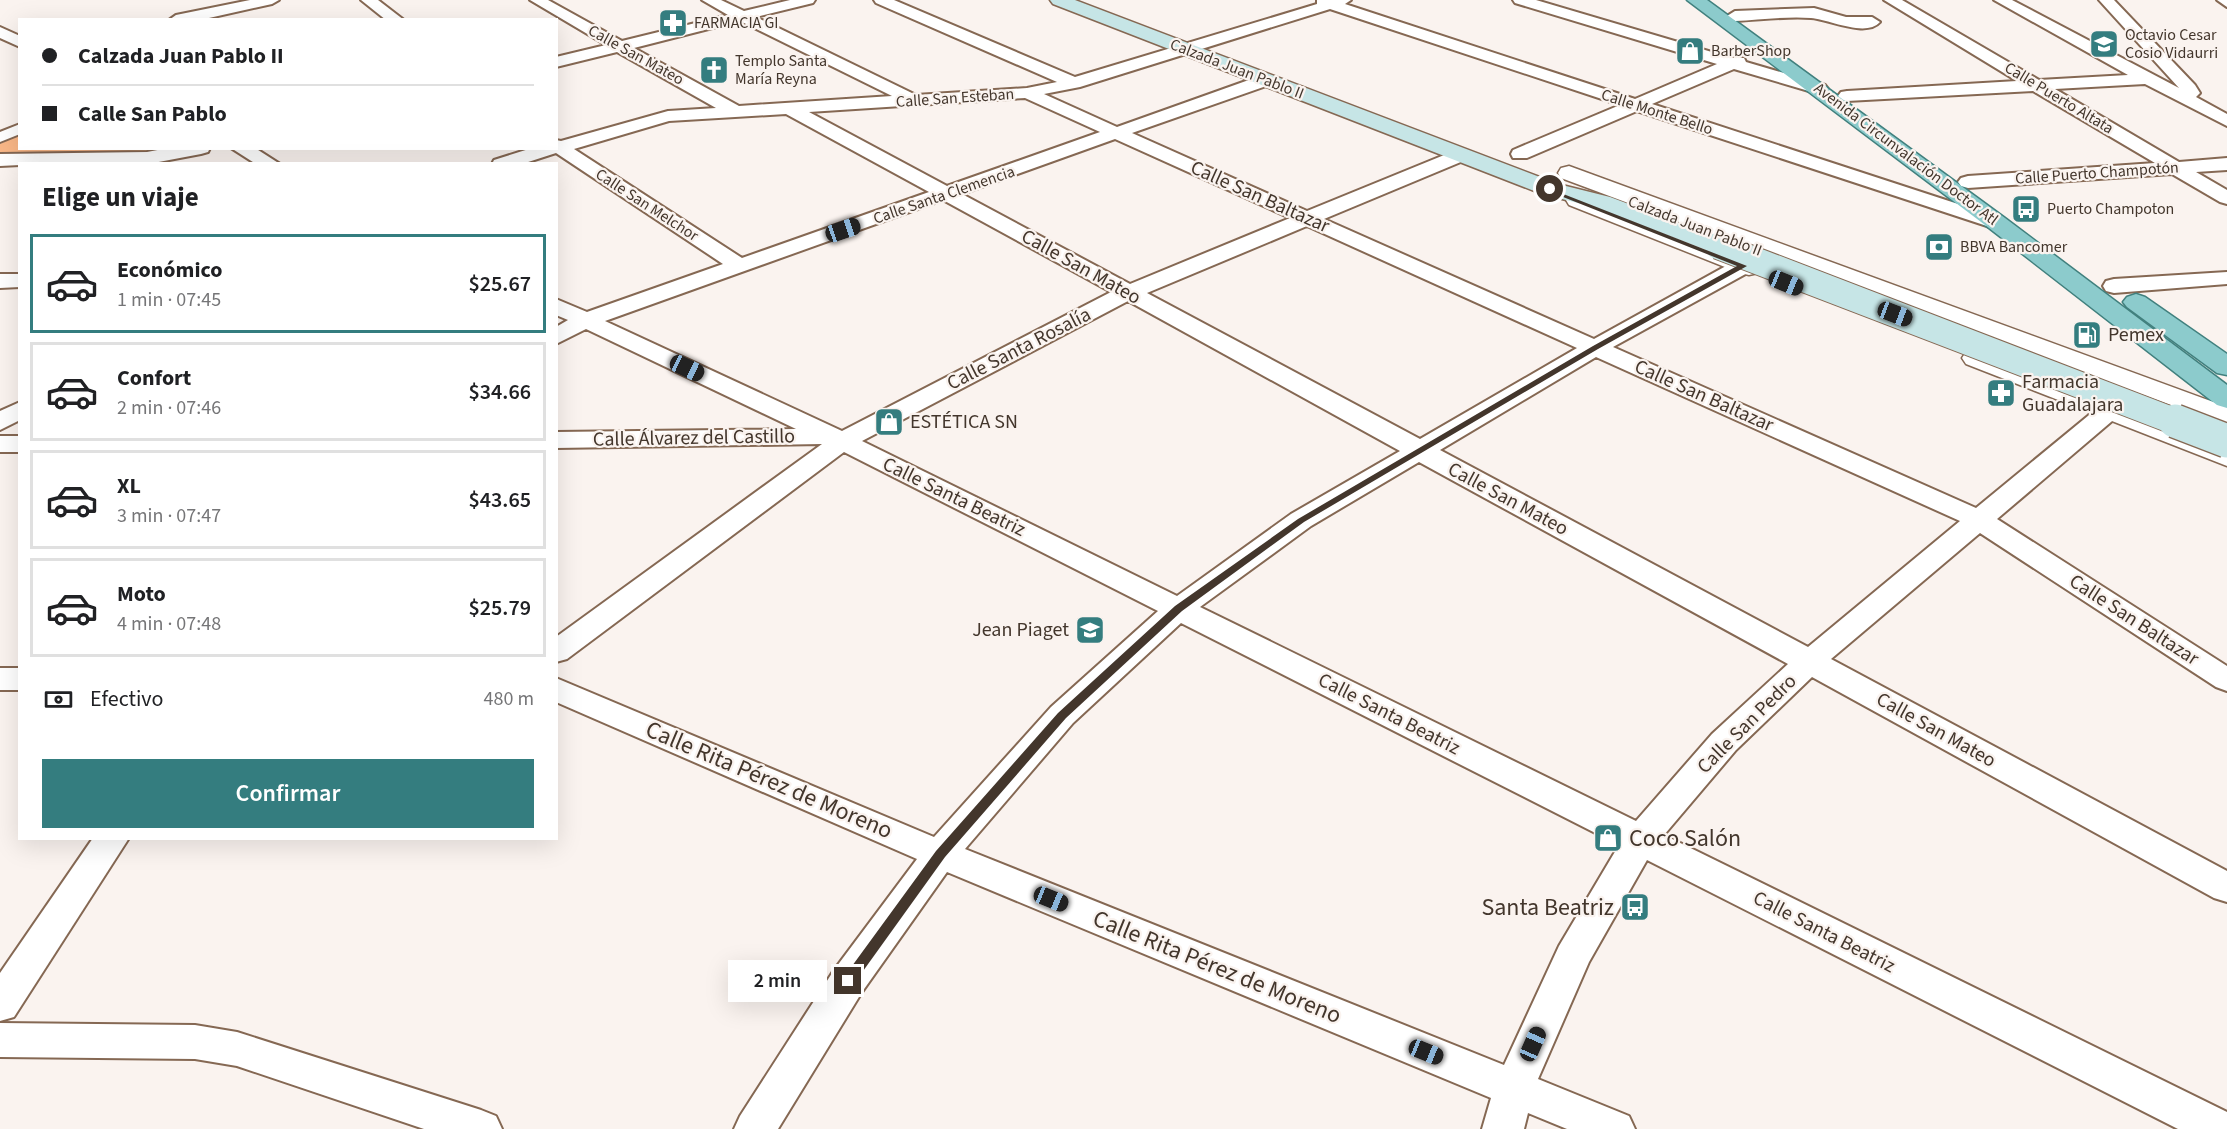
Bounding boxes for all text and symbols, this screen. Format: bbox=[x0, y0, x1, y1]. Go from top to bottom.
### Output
pharmacy icon: FARMACIA GI bbox=[657, 7, 689, 39]
place label: FARMACIA GI bbox=[694, 12, 779, 34]
street label: Calle San Mateo bbox=[584, 20, 688, 90]
place label: Octavio Cesar Cosio Vidaurri bbox=[2125, 24, 2218, 64]
school or university icon: Octavio Cesar Cosio Vidaurri bbox=[2088, 28, 2120, 60]
street label: Calzada Juan Pablo II bbox=[1167, 33, 1307, 105]
shop icon: BarberShop bbox=[1674, 35, 1706, 67]
text: Calzada Juan Pablo II bbox=[78, 40, 284, 72]
place label: BarberShop bbox=[1711, 40, 1791, 62]
place label: Templo Santa María Reyna bbox=[735, 50, 827, 90]
church icon: Templo Santa María Reyna bbox=[698, 54, 730, 86]
street label: Calle Puerto Altata bbox=[2000, 57, 2118, 139]
street label: Avenida Circunvalación Doctor Atl bbox=[1809, 77, 2003, 231]
street label: Calle San Esteban bbox=[895, 83, 1015, 113]
street label: Calle Monte Bello bbox=[1598, 84, 1716, 140]
text: Calle San Pablo bbox=[78, 98, 227, 130]
street label: Calle San Baltazar bbox=[1186, 154, 1334, 240]
street label: Calle Puerto Champotón bbox=[2014, 156, 2180, 190]
street label: Calle Santa Clemencia bbox=[870, 160, 1018, 230]
street label: Calle San Melchor bbox=[591, 163, 703, 247]
route start bbox=[1536, 175, 1563, 202]
text: Elige un viaje bbox=[42, 178, 199, 217]
street label: Calzada Juan Pablo II bbox=[1625, 190, 1765, 262]
bus stop icon: Puerto Champoton bbox=[2010, 193, 2042, 225]
place label: Puerto Champoton bbox=[2047, 198, 2174, 220]
car bbox=[823, 216, 863, 244]
street label: Calle San Mateo bbox=[1016, 223, 1146, 311]
bank icon: BBVA Bancomer bbox=[1923, 231, 1955, 263]
place label: BBVA Bancomer bbox=[1960, 236, 2068, 258]
text: Económico bbox=[117, 254, 222, 286]
icon: car bbox=[45, 257, 99, 311]
text: $25.67 bbox=[469, 268, 531, 300]
car bbox=[1766, 268, 1806, 298]
text: 1 min · 07:45 bbox=[117, 286, 221, 314]
car bbox=[1875, 299, 1915, 329]
street label: Calle Santa Rosalía bbox=[942, 301, 1096, 397]
fuel station icon: Pemex bbox=[2071, 319, 2103, 351]
place label: Pemex bbox=[2108, 321, 2164, 349]
car bbox=[667, 352, 707, 384]
street label: Calle San Baltazar bbox=[1630, 353, 1778, 439]
text: Confort bbox=[117, 362, 191, 394]
icon: car bbox=[45, 365, 99, 419]
place label: Farmacia Guadalajara bbox=[2022, 368, 2123, 419]
text: $34.66 bbox=[469, 376, 531, 408]
pharmacy icon: Farmacia Guadalajara bbox=[1985, 377, 2017, 409]
text: 2 min · 07:46 bbox=[117, 394, 221, 422]
shop icon: ESTÉTICA SN bbox=[873, 406, 905, 438]
place label: ESTÉTICA SN bbox=[910, 408, 1018, 436]
street label: Calle Álvarez del Castillo bbox=[593, 422, 795, 454]
street label: Calle Santa Beatriz bbox=[878, 450, 1030, 544]
street label: Calle San Mateo bbox=[1443, 455, 1573, 543]
text: XL bbox=[117, 470, 141, 502]
icon: car bbox=[45, 473, 99, 527]
text: $43.65 bbox=[469, 484, 531, 516]
text: 3 min · 07:47 bbox=[117, 502, 221, 530]
street label: Calle San Baltazar bbox=[2064, 567, 2204, 673]
text: Moto bbox=[117, 578, 166, 610]
icon: car bbox=[45, 581, 99, 635]
text: $25.79 bbox=[469, 592, 531, 624]
text: 4 min · 07:48 bbox=[117, 610, 221, 638]
school or university icon: Jean Piaget bbox=[1074, 614, 1106, 646]
place label: Jean Piaget bbox=[972, 616, 1069, 644]
street label: Calle Santa Beatriz bbox=[1313, 666, 1465, 762]
street label: Calle San Pedro bbox=[1691, 668, 1803, 780]
icon: cash bbox=[42, 683, 75, 716]
text: Efectivo bbox=[90, 683, 164, 715]
text: 480 m bbox=[484, 685, 534, 713]
street label: Calle San Mateo bbox=[1871, 686, 2001, 774]
street label: Calle Rita Pérez de Moreno bbox=[640, 712, 898, 848]
button: Confirmar bbox=[42, 759, 534, 828]
place label: Coco Salón bbox=[1629, 821, 1741, 856]
shop icon: Coco Salón bbox=[1592, 822, 1624, 854]
car bbox=[1031, 884, 1071, 914]
street label: Calle Santa Beatriz bbox=[1748, 884, 1900, 980]
place label: Santa Beatriz bbox=[1481, 890, 1614, 925]
bus stop icon: Santa Beatriz bbox=[1619, 891, 1651, 923]
street label: Calle Rita Pérez de Moreno bbox=[1087, 901, 1347, 1033]
callout: 2 min bbox=[728, 960, 827, 1002]
text: 2 min bbox=[754, 967, 801, 995]
route end bbox=[834, 967, 861, 994]
car bbox=[1517, 1024, 1549, 1064]
car bbox=[1406, 1037, 1446, 1067]

